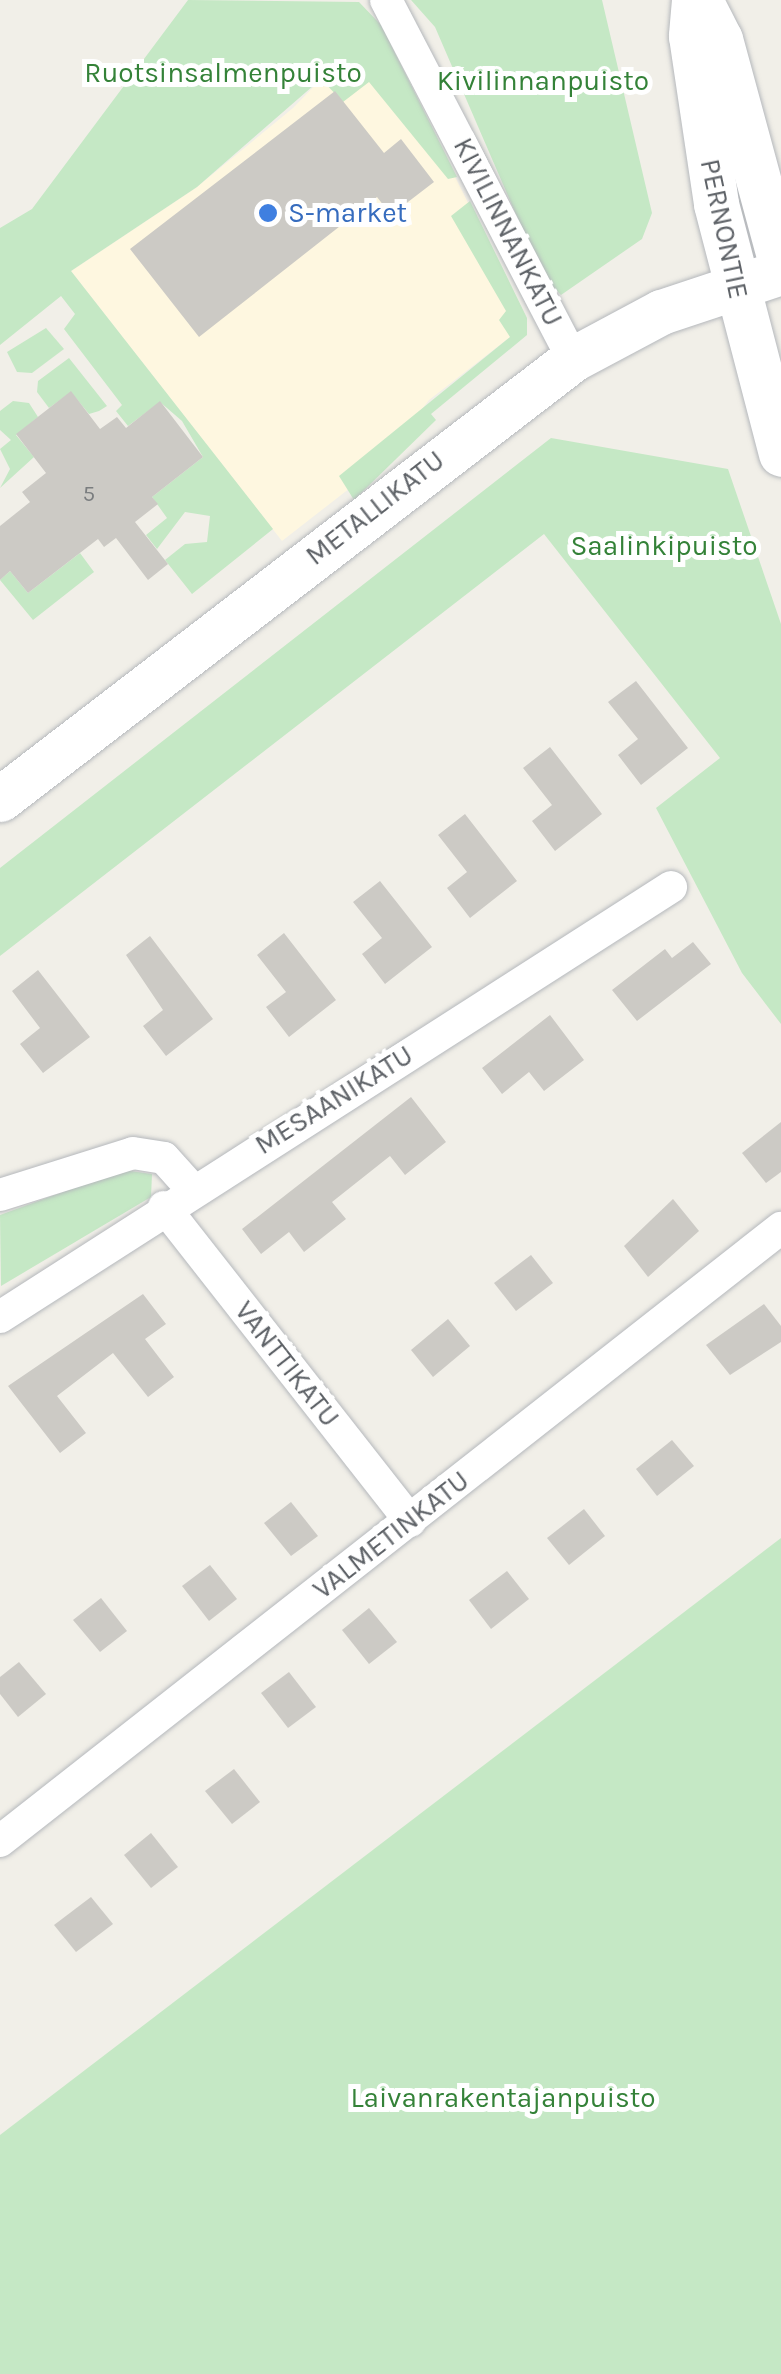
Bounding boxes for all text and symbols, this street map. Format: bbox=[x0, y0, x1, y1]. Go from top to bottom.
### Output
park label: Ruotsinsalmenpuisto bbox=[84, 56, 362, 90]
park label: Kivilinnanpuisto bbox=[437, 64, 649, 98]
street label: KIVILINNANKATU bbox=[446, 132, 570, 332]
street label: PERNONTIE bbox=[693, 156, 755, 302]
place label: S-market bbox=[288, 196, 407, 230]
marker: S-market bbox=[257, 202, 279, 224]
street label: METALLIKATU bbox=[299, 443, 451, 573]
house number: 5 bbox=[83, 482, 95, 508]
park label: Saalinkipuisto bbox=[570, 529, 758, 563]
street label: MESAANIKATU bbox=[249, 1038, 419, 1162]
street label: VANTTIKATU bbox=[228, 1294, 346, 1434]
street label: VALMETINKATU bbox=[306, 1464, 476, 1606]
park label: Laivanrakentajanpuisto bbox=[350, 2081, 656, 2115]

